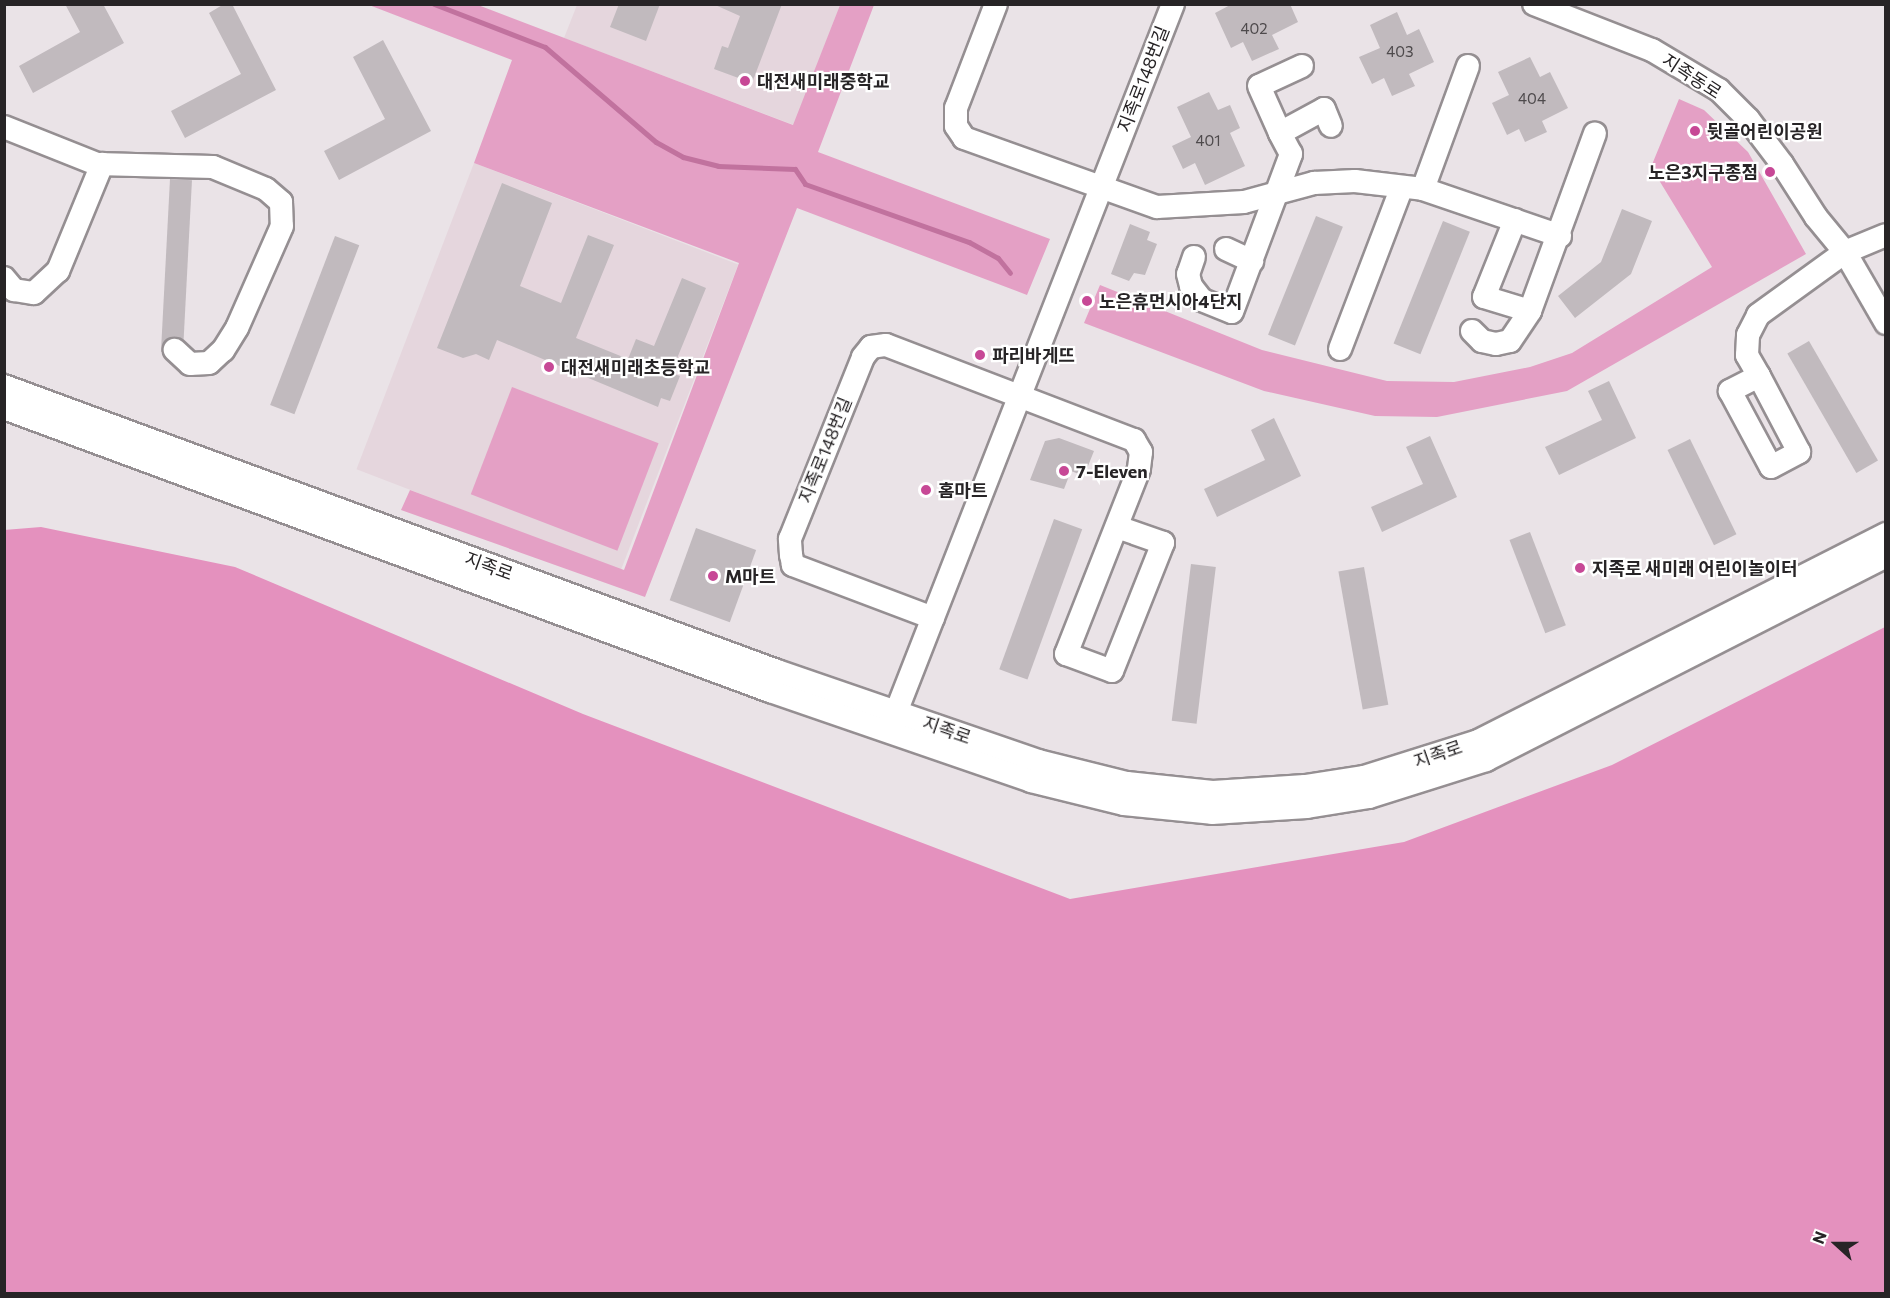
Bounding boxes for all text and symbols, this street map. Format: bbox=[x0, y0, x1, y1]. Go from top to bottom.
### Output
house number: 402 bbox=[1240, 20, 1268, 38]
street label: 지족로148번길 bbox=[1113, 23, 1173, 135]
house number: 403 bbox=[1386, 43, 1414, 61]
street label: 지족동로 bbox=[1658, 49, 1726, 103]
place label: 대전새미래중학교 bbox=[757, 70, 889, 92]
marker: 대전새미래중학교 bbox=[738, 74, 752, 88]
house number: 404 bbox=[1518, 90, 1546, 108]
place label: 뒷골어린이공원 bbox=[1707, 120, 1823, 142]
marker: 뒷골어린이공원 bbox=[1688, 124, 1702, 138]
house number: 401 bbox=[1195, 132, 1221, 150]
place label: 노은3지구종점 bbox=[1648, 161, 1758, 183]
marker: 노은3지구종점 bbox=[1763, 165, 1777, 179]
place label: 노은휴먼시아4단지 bbox=[1099, 290, 1243, 312]
marker: 노은휴먼시아4단지 bbox=[1080, 294, 1094, 308]
place label: 파리바게뜨 bbox=[992, 344, 1075, 366]
marker: 파리바게뜨 bbox=[973, 348, 987, 362]
place label: 대전새미래초등학교 bbox=[561, 356, 710, 378]
marker: 대전새미래초등학교 bbox=[542, 360, 556, 374]
street label: 지족로148번길 bbox=[794, 394, 856, 506]
place label: 7-Eleven bbox=[1076, 460, 1148, 482]
marker: 7-Eleven bbox=[1057, 464, 1071, 478]
place label: 홈마트 bbox=[938, 479, 988, 501]
marker: 홈마트 bbox=[919, 483, 933, 497]
street label: 지족로 bbox=[462, 547, 516, 585]
place label: 지족로 새미래 어린이놀이터 bbox=[1592, 557, 1798, 579]
marker: 지족로 새미래 어린이놀이터 bbox=[1573, 561, 1587, 575]
place label: M마트 bbox=[725, 565, 775, 587]
marker: M마트 bbox=[706, 569, 720, 583]
street label: 지족로 bbox=[920, 712, 974, 748]
street label: 지족로 bbox=[1411, 736, 1465, 772]
north arrow bbox=[1806, 1214, 1866, 1274]
text: N bbox=[1808, 1228, 1830, 1246]

